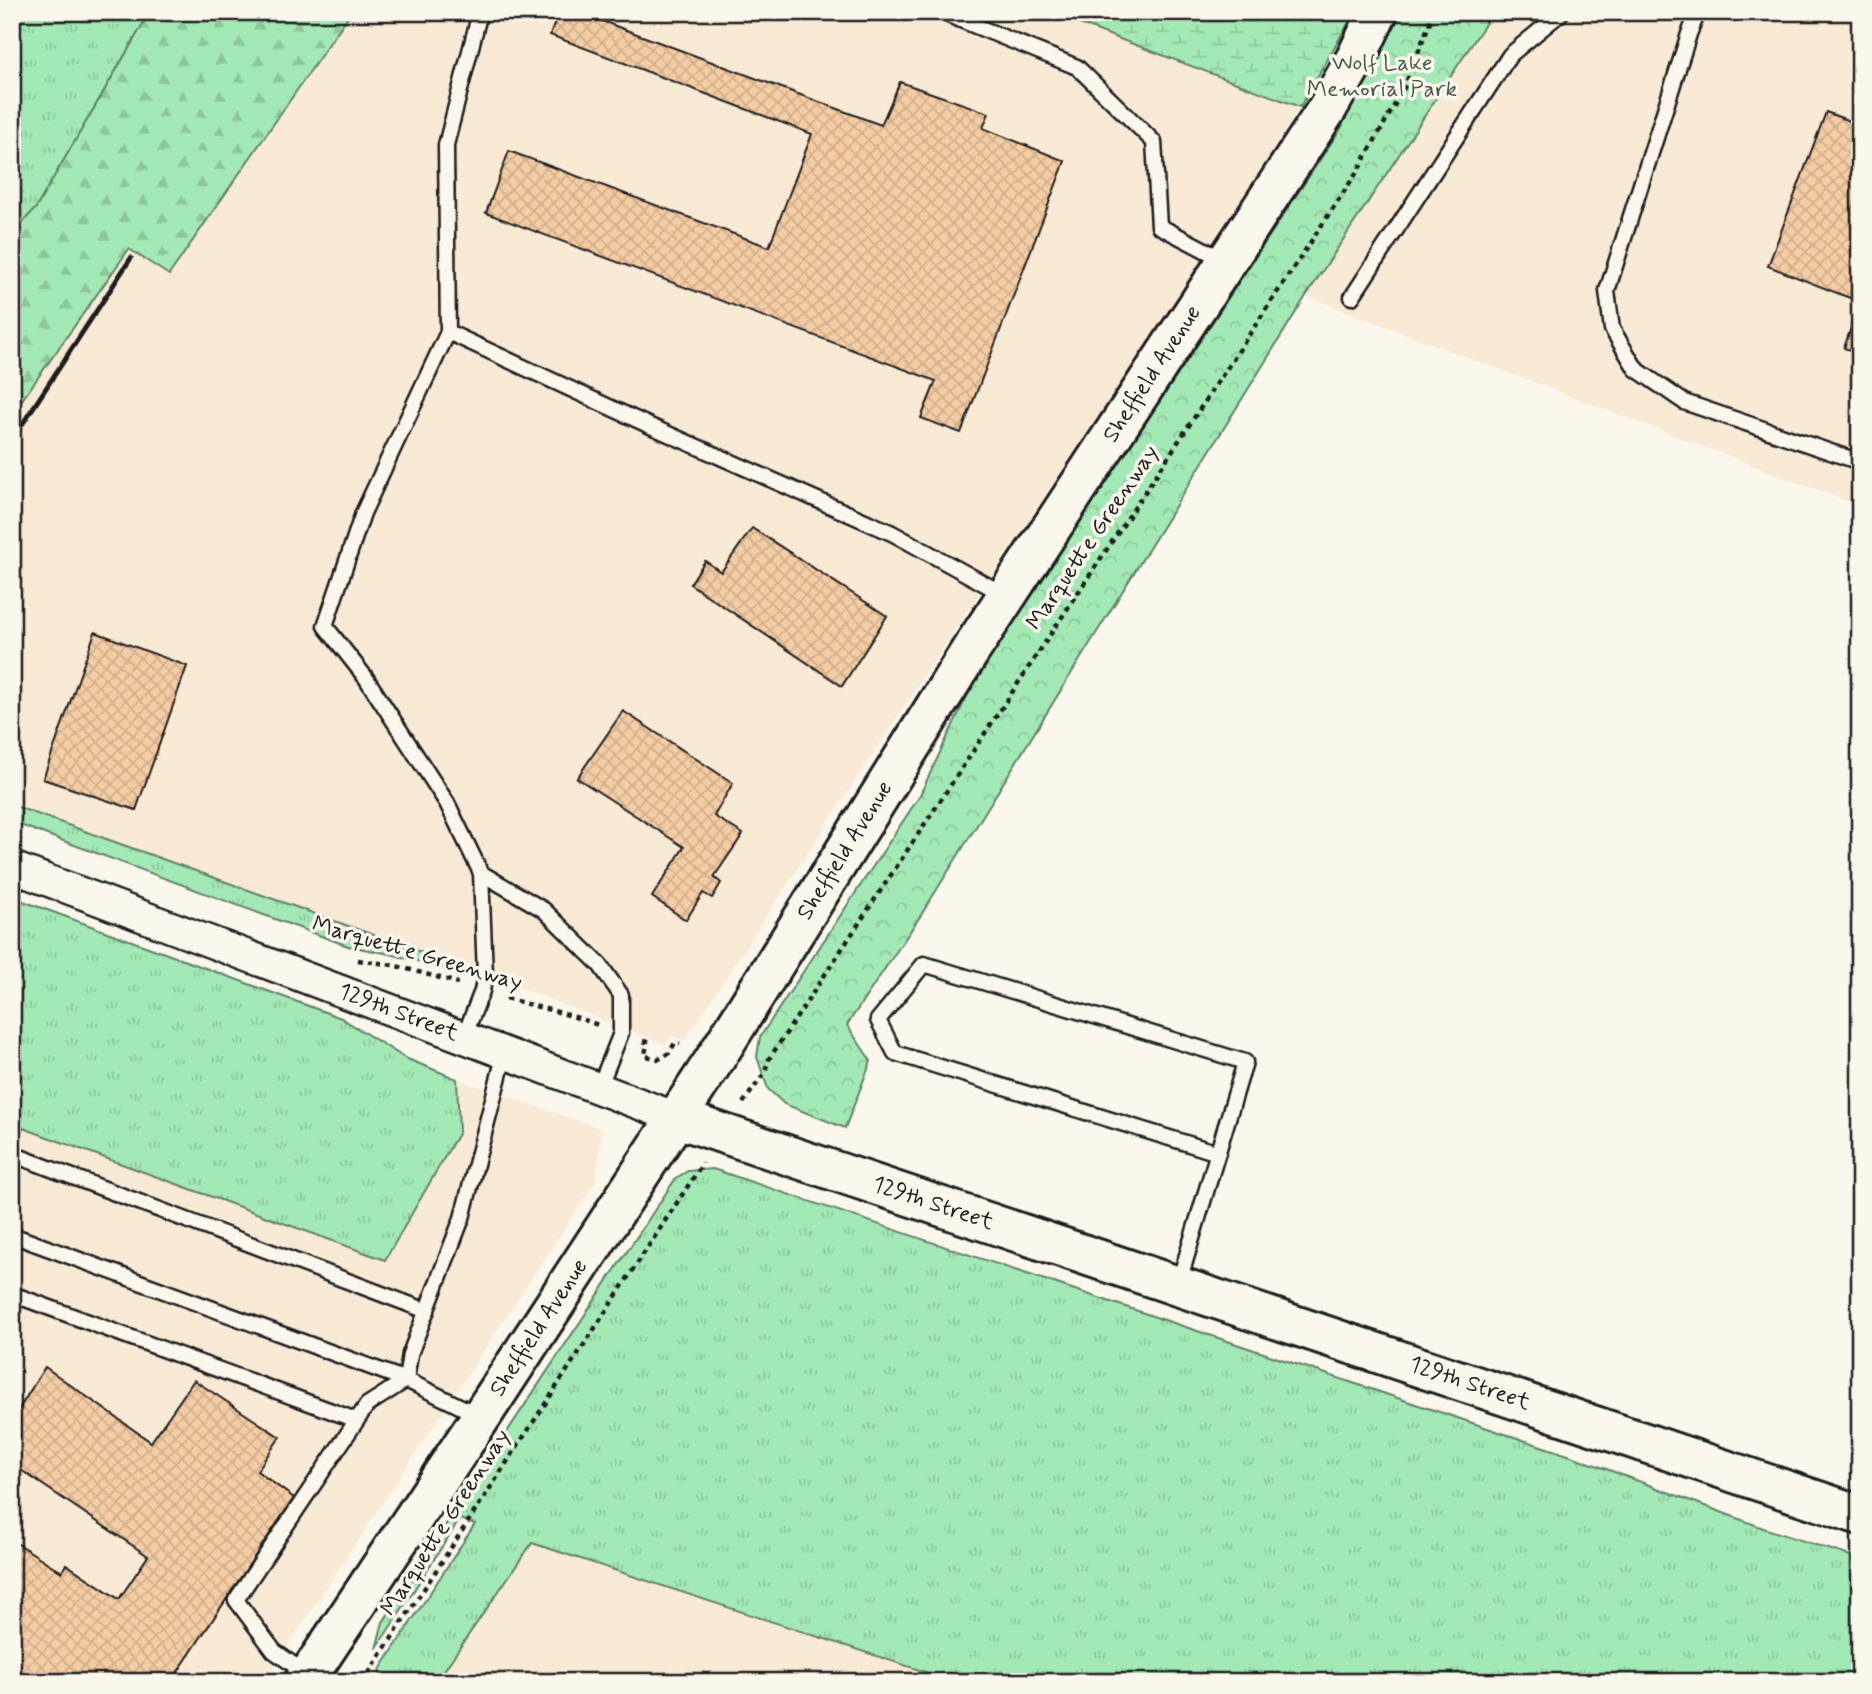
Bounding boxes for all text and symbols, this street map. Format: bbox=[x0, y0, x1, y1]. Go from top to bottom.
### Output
park label: Wolf Lake Memorial Park bbox=[1307, 49, 1457, 105]
street label: Sheffield Avenue bbox=[1096, 300, 1209, 449]
street label: Marquette Greenway bbox=[1020, 440, 1166, 636]
street label: Sheffield Avenue bbox=[791, 776, 900, 926]
street label: Marquette Greenway bbox=[309, 910, 525, 998]
street label: 129th Street bbox=[334, 977, 463, 1049]
street label: 129th Street bbox=[868, 1170, 998, 1238]
street label: Sheffield Avenue bbox=[483, 1253, 595, 1403]
street label: 129th Street bbox=[1405, 1350, 1535, 1418]
street label: Marquette Greenway bbox=[374, 1424, 518, 1622]

